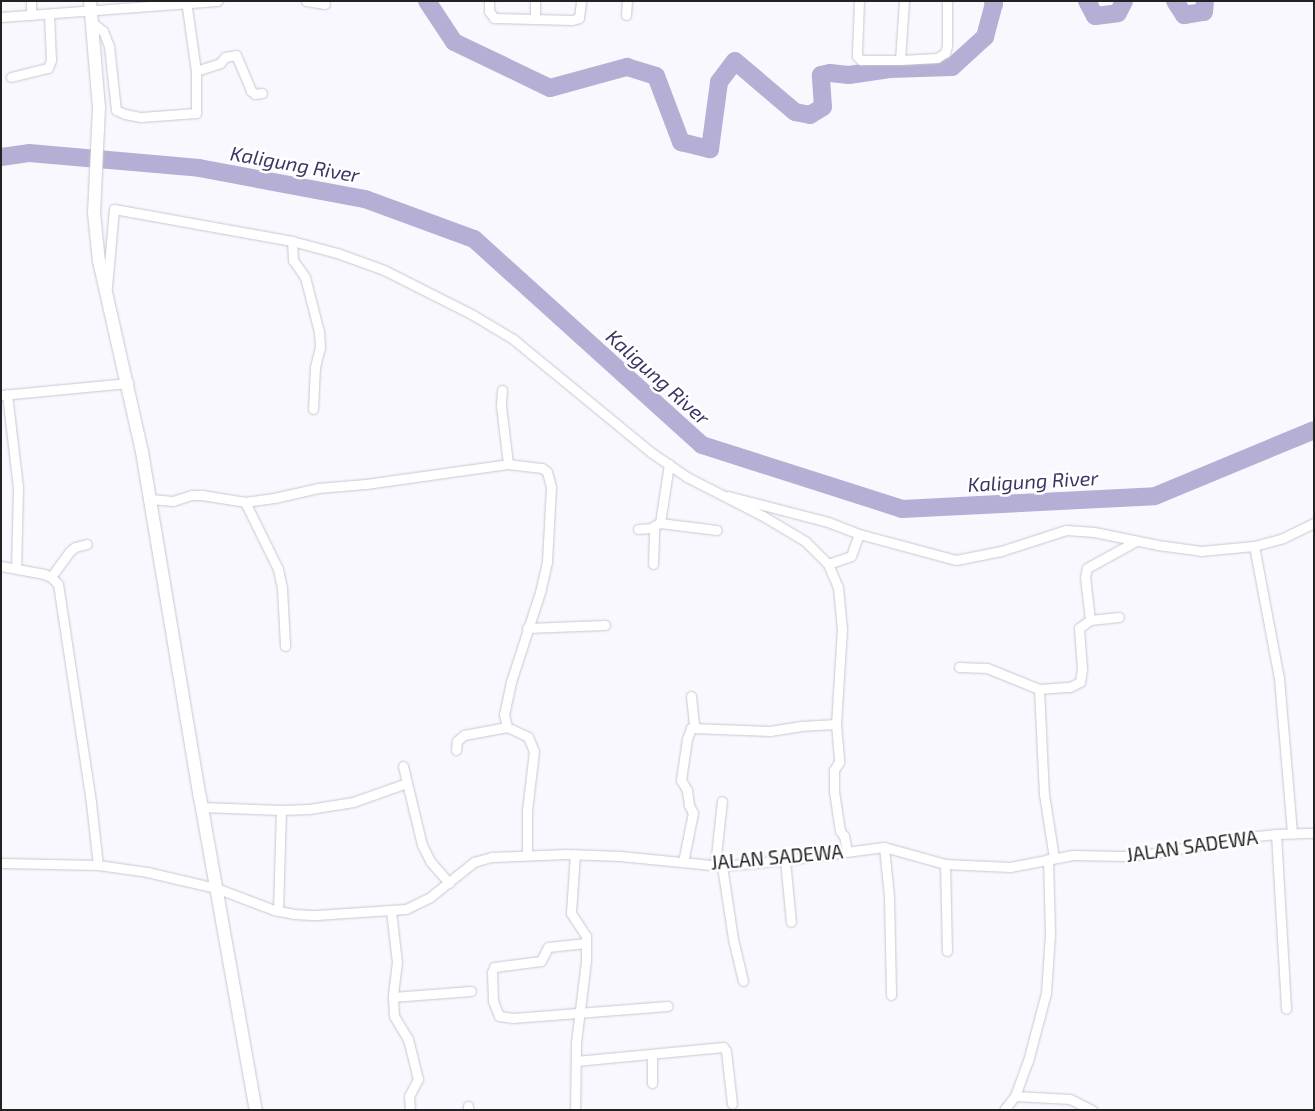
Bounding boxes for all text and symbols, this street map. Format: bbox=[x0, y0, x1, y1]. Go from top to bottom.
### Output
water label: Kaligung River bbox=[229, 141, 361, 187]
water label: Kaligung River bbox=[601, 324, 715, 430]
water label: Kaligung River bbox=[967, 466, 1099, 496]
street label: JALAN SADEWA bbox=[1125, 825, 1259, 867]
street label: JALAN SADEWA bbox=[710, 840, 844, 874]

